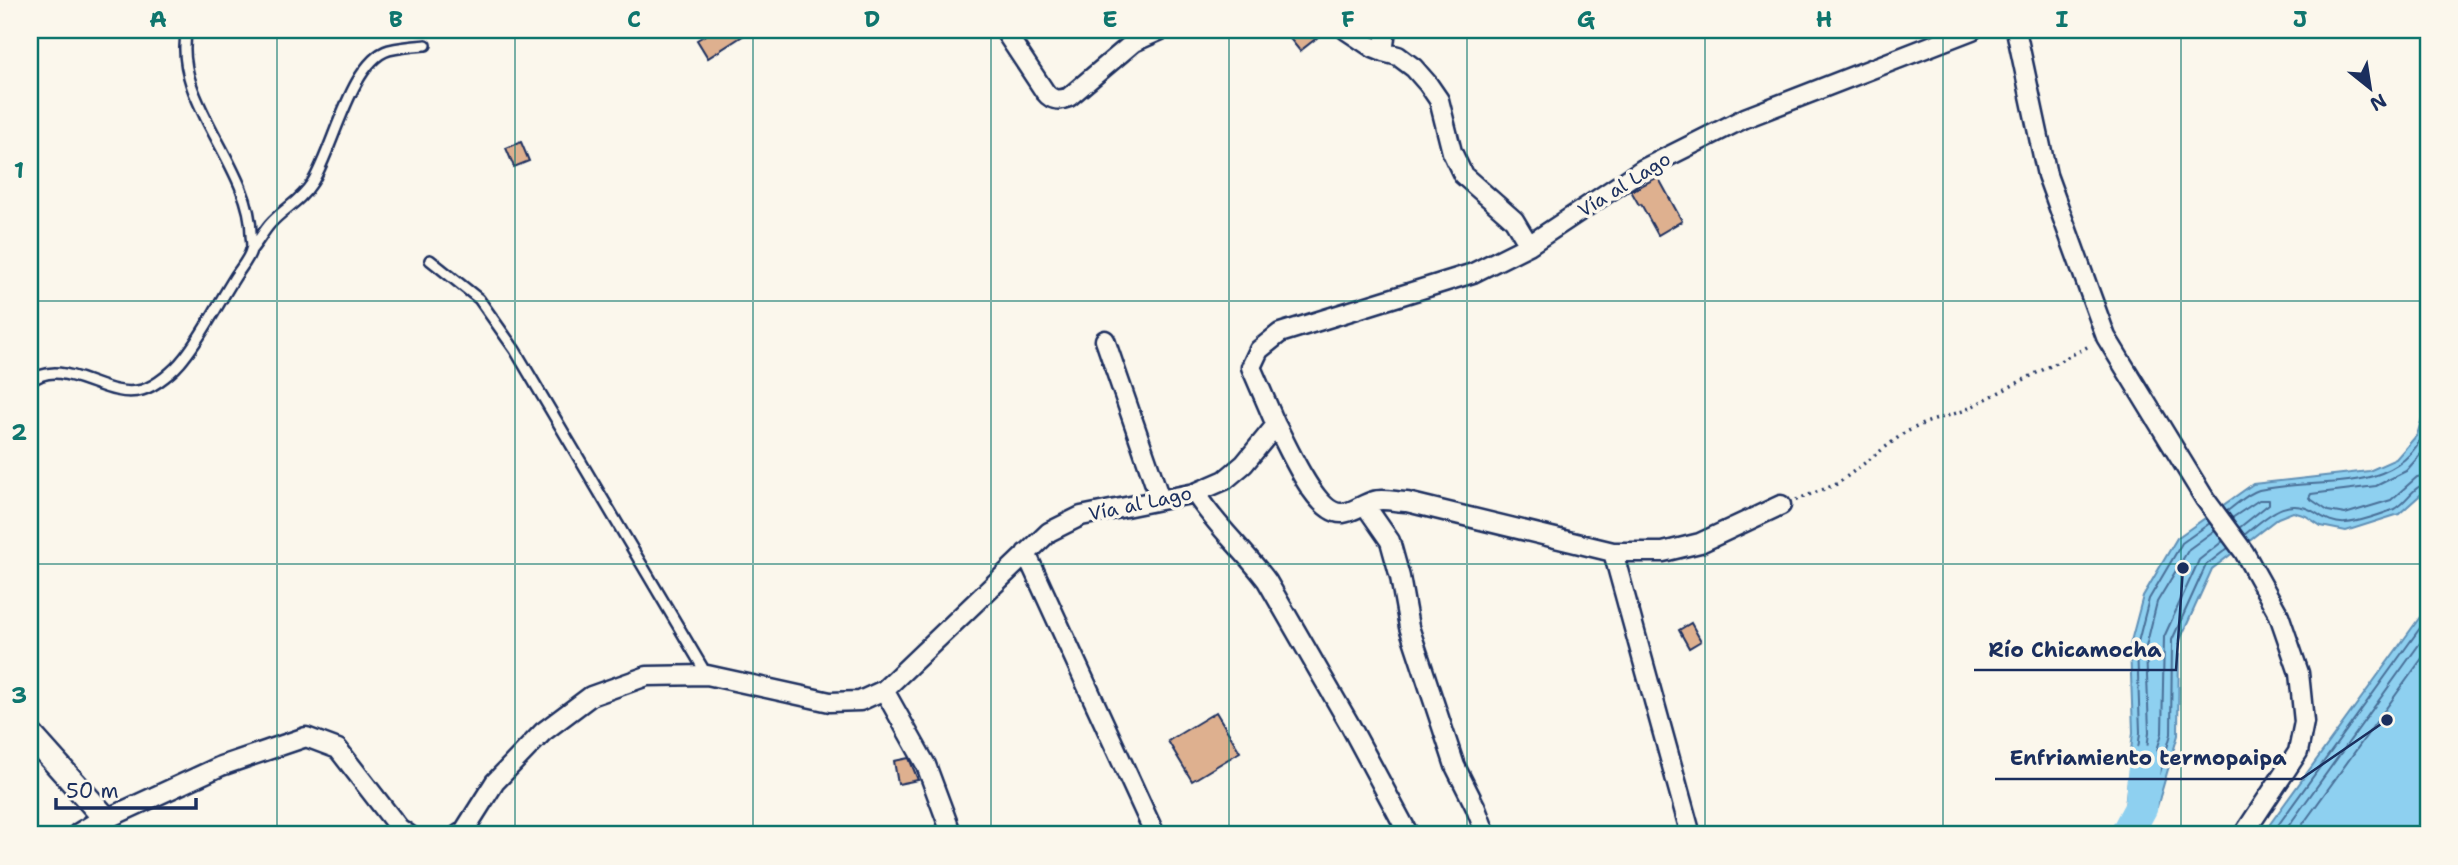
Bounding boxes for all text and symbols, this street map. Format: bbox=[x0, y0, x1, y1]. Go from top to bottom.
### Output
text: A bbox=[149, 4, 167, 34]
text: B bbox=[389, 4, 403, 34]
text: C bbox=[627, 4, 641, 34]
text: D bbox=[864, 4, 880, 34]
text: E bbox=[1102, 4, 1118, 34]
text: F bbox=[1341, 4, 1355, 34]
text: G bbox=[1577, 4, 1596, 34]
text: H bbox=[1816, 4, 1832, 34]
text: I bbox=[2056, 4, 2069, 34]
text: J bbox=[2293, 4, 2307, 34]
north arrow bbox=[2336, 52, 2406, 122]
text: N bbox=[2365, 88, 2391, 117]
street label: Vía al Lago bbox=[1573, 146, 1675, 223]
text: 1 bbox=[14, 155, 24, 185]
text: 2 bbox=[11, 417, 27, 447]
street label: Vía al Lago bbox=[1086, 480, 1194, 527]
callout: Río Chicamocha bbox=[1974, 628, 2176, 670]
text: Río Chicamocha bbox=[1988, 636, 2162, 664]
text: 3 bbox=[11, 680, 27, 710]
callout: Enfriamiento termopaipa bbox=[1995, 737, 2301, 779]
text: Enfriamiento termopaipa bbox=[2009, 744, 2287, 772]
scale bar bbox=[56, 767, 196, 811]
text: 50 m bbox=[66, 777, 119, 805]

